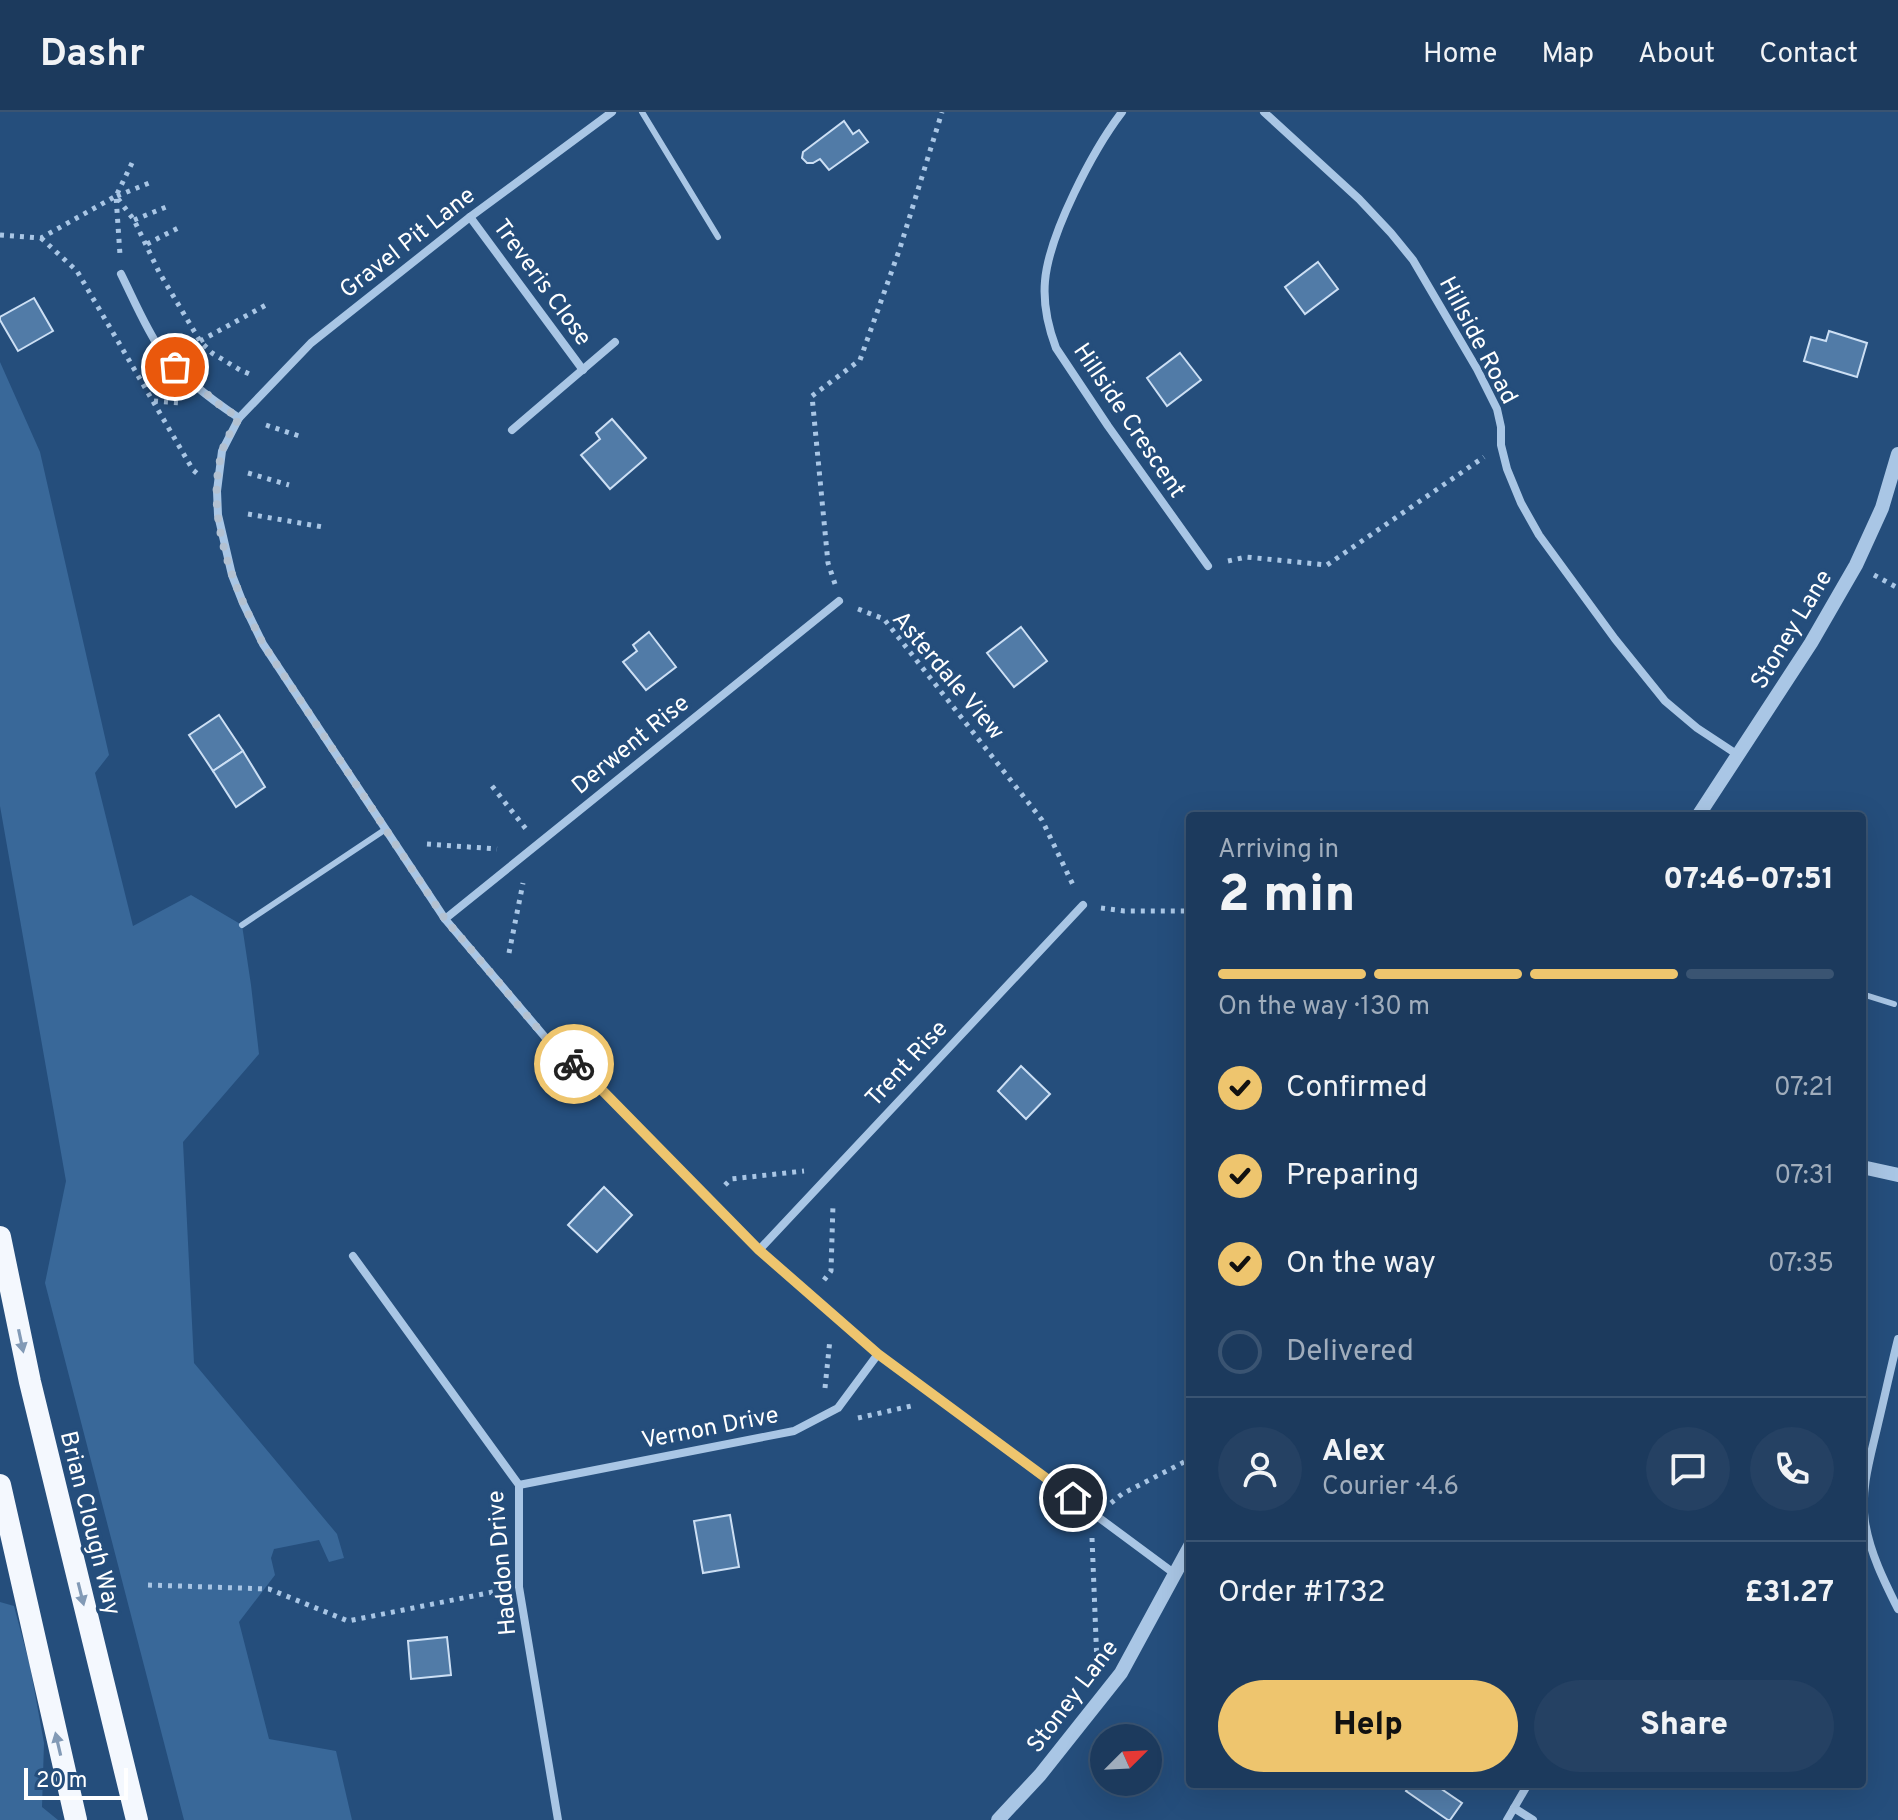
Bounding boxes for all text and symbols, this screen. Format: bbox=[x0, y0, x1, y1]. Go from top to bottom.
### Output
text: Dashr bbox=[40, 31, 145, 80]
text: Home bbox=[1423, 37, 1497, 73]
text: Map bbox=[1541, 37, 1594, 73]
text: About bbox=[1638, 37, 1715, 73]
text: Contact bbox=[1759, 37, 1858, 73]
street label: Gravel Pit Lane bbox=[334, 181, 482, 306]
street label: Treveris Close bbox=[485, 214, 597, 352]
street label: Hillside Road bbox=[1431, 272, 1523, 410]
pin bbox=[141, 333, 209, 401]
street label: Hillside Crescent bbox=[1065, 338, 1191, 504]
icon: bag bbox=[153, 345, 197, 389]
street label: Stoney Lane bbox=[1745, 565, 1840, 695]
street label: Asterdale View bbox=[885, 606, 1010, 747]
street label: Derwent Rise bbox=[566, 689, 696, 802]
text: Arriving in bbox=[1218, 834, 1339, 867]
text: 07:46–07:51 bbox=[1663, 862, 1834, 899]
text: 2 min bbox=[1218, 864, 1356, 930]
text: On the way · 130 m bbox=[1218, 991, 1430, 1024]
street label: Trent Rise bbox=[860, 1015, 955, 1114]
courier bbox=[534, 1024, 614, 1104]
icon: bike bbox=[552, 1042, 596, 1086]
icon: check bbox=[1218, 1066, 1262, 1110]
text: Confirmed bbox=[1286, 1070, 1428, 1107]
text: 07:21 bbox=[1774, 1072, 1834, 1105]
icon: check bbox=[1218, 1154, 1262, 1198]
text: Preparing bbox=[1286, 1158, 1419, 1195]
text: 07:31 bbox=[1774, 1160, 1834, 1193]
icon: check bbox=[1218, 1242, 1262, 1286]
text: On the way bbox=[1286, 1246, 1436, 1283]
text: 07:35 bbox=[1768, 1248, 1834, 1281]
one-way arrow bbox=[16, 1329, 28, 1354]
text: Delivered bbox=[1286, 1334, 1414, 1371]
street label: Vernon Drive bbox=[639, 1401, 781, 1457]
button: person bbox=[1218, 1427, 1302, 1511]
button: chat bbox=[1646, 1427, 1730, 1511]
button: phone bbox=[1750, 1427, 1834, 1511]
street label: Brian Clough Way bbox=[52, 1428, 126, 1619]
text: Alex bbox=[1322, 1434, 1386, 1471]
pin bbox=[1039, 1464, 1107, 1532]
text: Courier · 4.6 bbox=[1322, 1471, 1459, 1504]
icon: home bbox=[1051, 1476, 1095, 1520]
street label: Haddon Drive bbox=[482, 1489, 524, 1637]
text: Order #1732 bbox=[1218, 1575, 1386, 1612]
text: £31.27 bbox=[1744, 1575, 1834, 1612]
one-way arrow bbox=[75, 1581, 88, 1606]
street label: Stoney Lane bbox=[1021, 1635, 1126, 1760]
button: Help bbox=[1218, 1680, 1518, 1772]
button: Share bbox=[1534, 1680, 1834, 1772]
north arrow bbox=[1090, 1724, 1162, 1796]
map controls bbox=[1090, 1724, 1162, 1796]
one-way arrow bbox=[52, 1731, 64, 1756]
scale bar bbox=[24, 1764, 128, 1800]
text: 20 m bbox=[36, 1768, 87, 1795]

